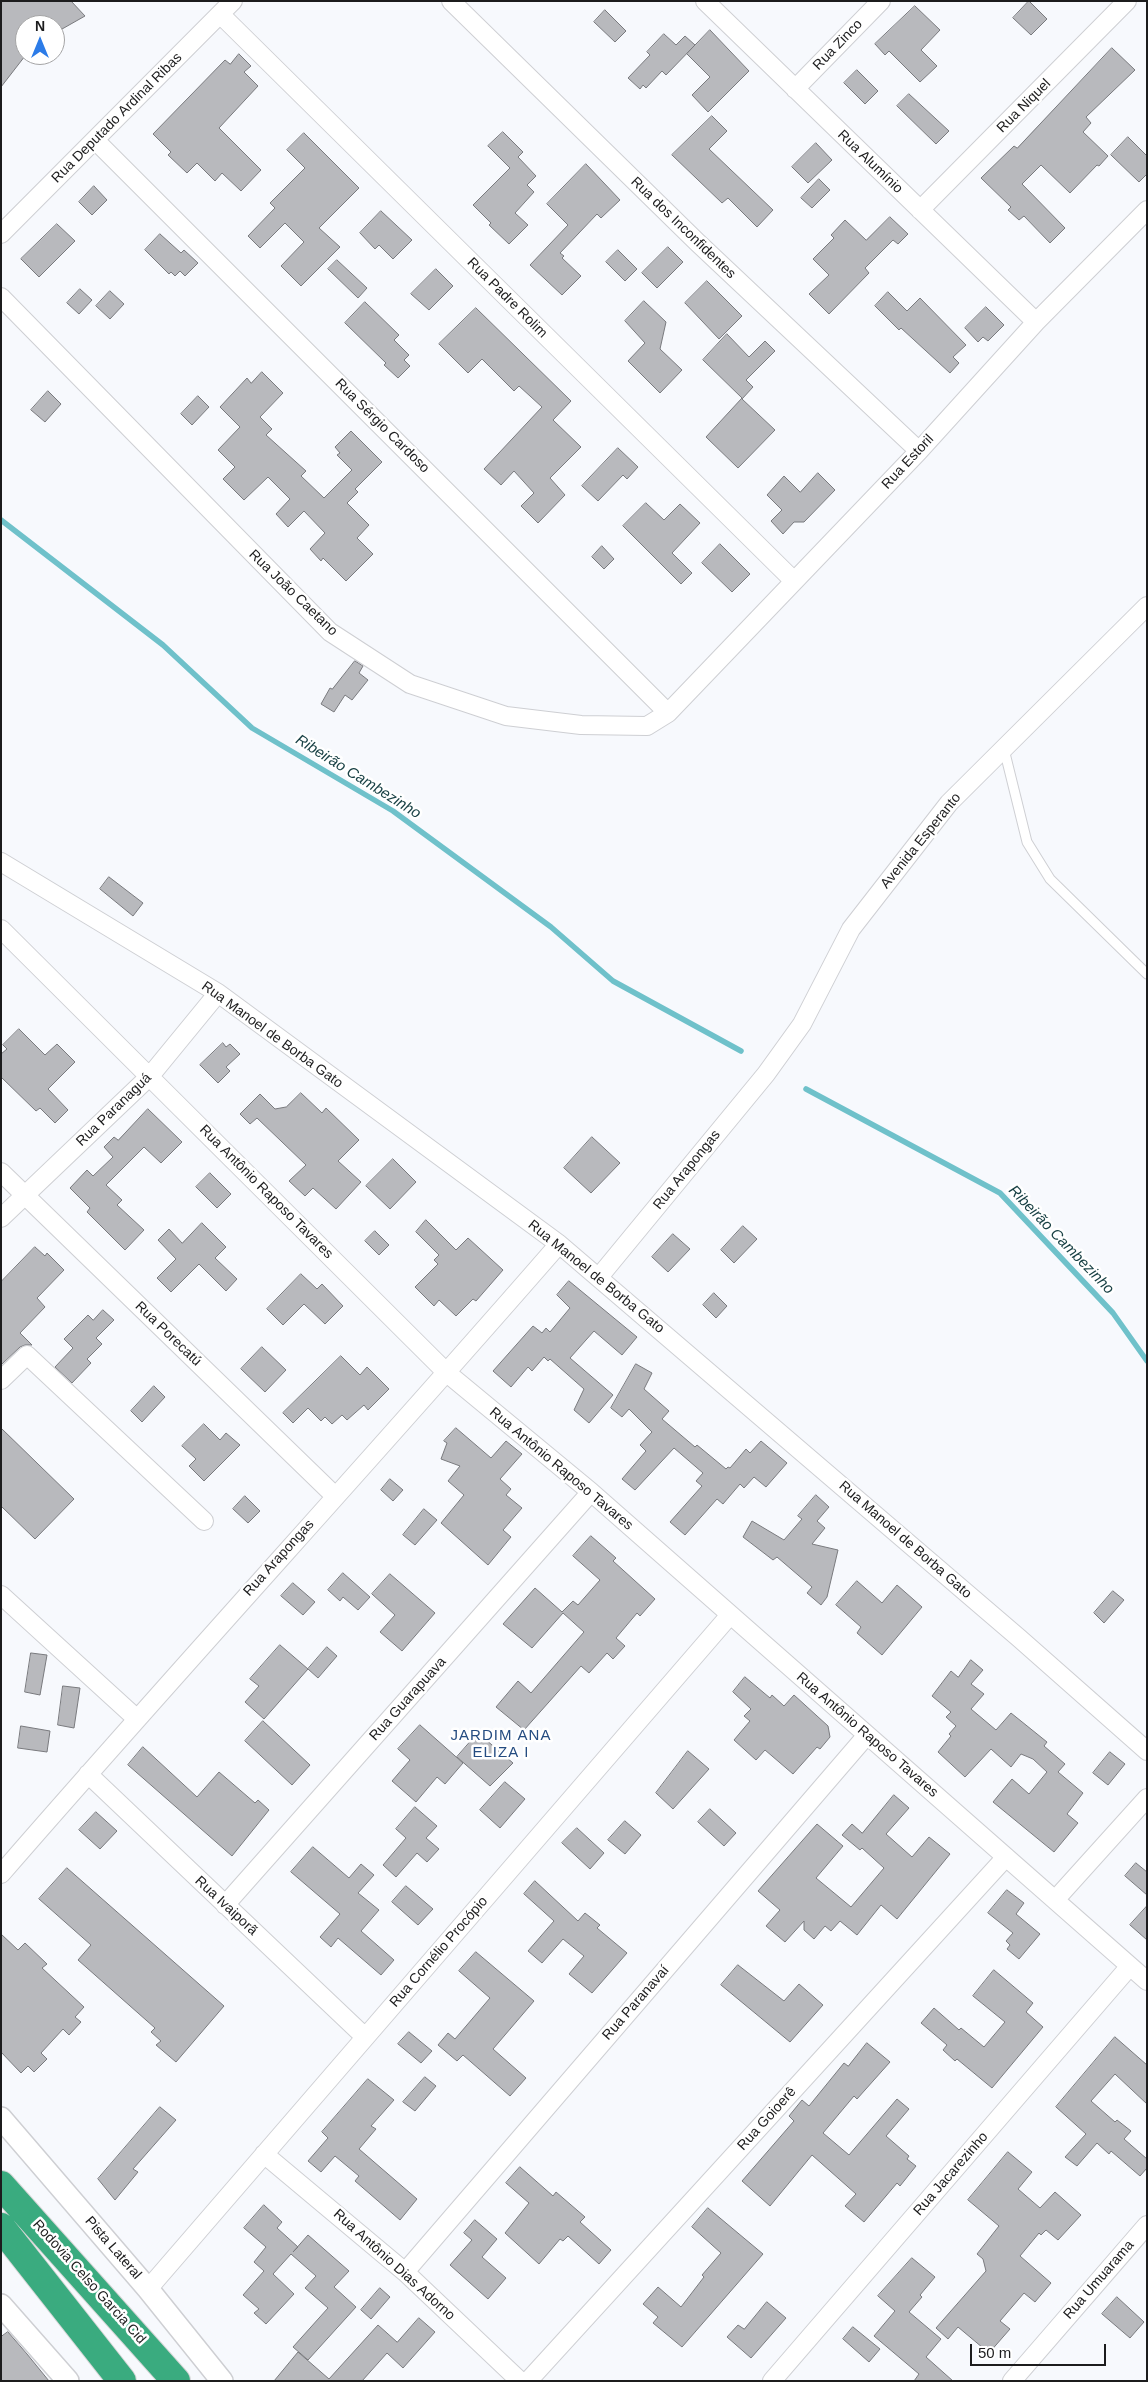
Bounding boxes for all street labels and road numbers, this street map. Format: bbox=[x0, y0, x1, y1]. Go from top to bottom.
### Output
street label: Rua Zinco bbox=[810, 16, 866, 74]
street label: Rua Deputado Ardinal Ribas bbox=[48, 49, 186, 187]
street label: Rua Niquel bbox=[994, 76, 1054, 136]
street label: Rua Alumínio bbox=[834, 127, 906, 197]
street label: Rua dos Inconfidentes bbox=[627, 174, 739, 282]
street label: Rua Padre Rolim bbox=[463, 254, 551, 342]
street label: Rua Sérgio Cardoso bbox=[331, 375, 433, 477]
street label: Rua Estoril bbox=[879, 431, 937, 493]
street label: Rua João Caetano bbox=[245, 546, 341, 640]
street label: Avenida Esperanto bbox=[877, 790, 965, 892]
street label: Rua Manoel de Borba Gato bbox=[198, 978, 346, 1092]
street label: Rua Paranaguá bbox=[73, 1070, 155, 1150]
street label: Rua Antônio Raposo Tavares bbox=[196, 1122, 336, 1262]
street label: Rua Arapongas bbox=[650, 1127, 724, 1213]
street label: Rua Manoel de Borba Gato bbox=[524, 1217, 668, 1337]
street label: Rua Porecatú bbox=[131, 1298, 205, 1370]
street label: Rua Antônio Raposo Tavares bbox=[486, 1404, 636, 1534]
street label: Rua Manoel de Borba Gato bbox=[835, 1478, 975, 1602]
street label: Rua Arapongas bbox=[240, 1516, 318, 1600]
street label: Rua Guarapuava bbox=[366, 1654, 450, 1744]
street label: Rua Antônio Raposo Tavares bbox=[793, 1669, 941, 1801]
street label: Rua Ivaiporã bbox=[191, 1873, 261, 1939]
street label: Rua Cornélio Procópio bbox=[386, 1893, 492, 2011]
street label: Rua Paranavaí bbox=[599, 1962, 673, 2044]
street label: Rua Goioerê bbox=[734, 2084, 800, 2154]
street label: Rua Jacarezinho bbox=[910, 2129, 992, 2219]
street label: Rua Antônio Dias Adorno bbox=[330, 2206, 458, 2324]
street label: Pista Lateral bbox=[81, 2213, 145, 2283]
street label: Rodovia Celso Garcia Cid bbox=[29, 2217, 149, 2347]
street label: Rua Umuarama bbox=[1060, 2237, 1138, 2323]

